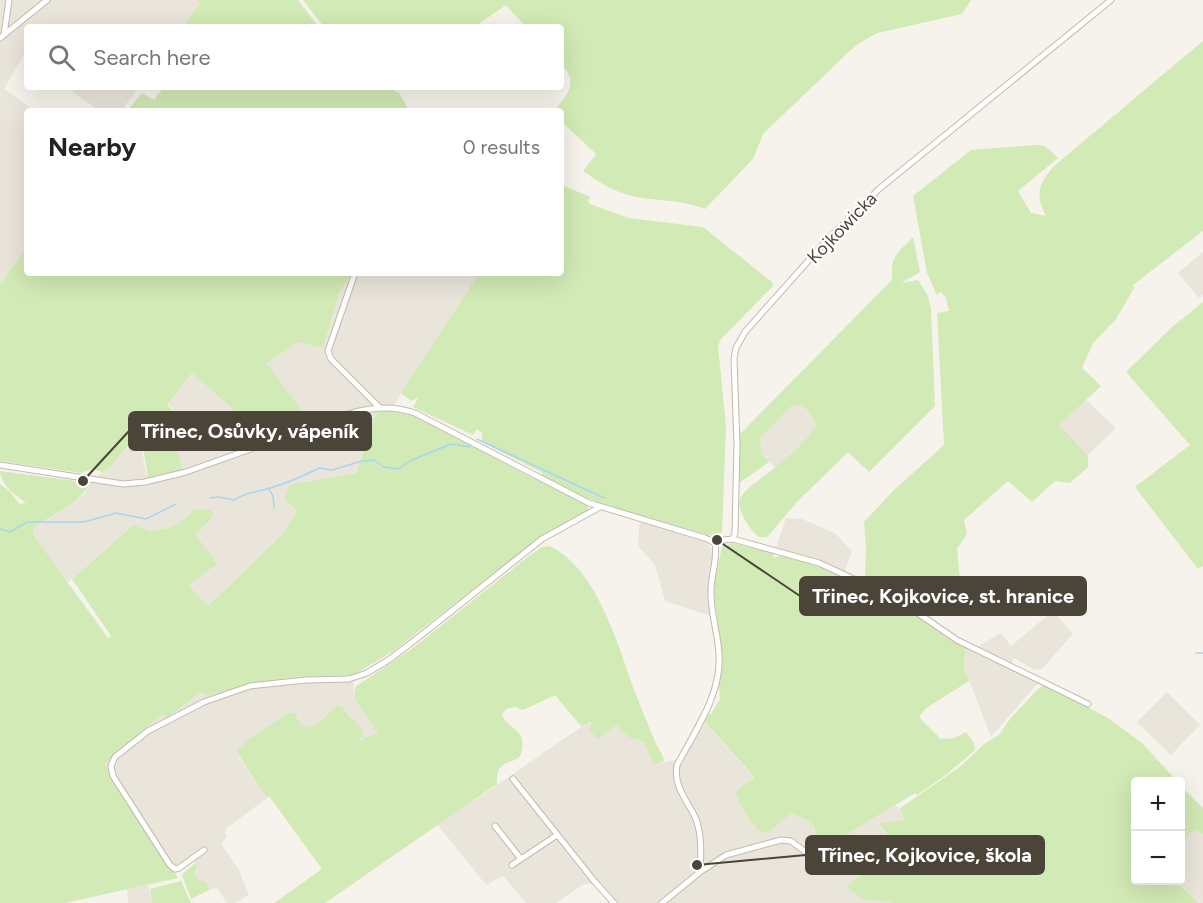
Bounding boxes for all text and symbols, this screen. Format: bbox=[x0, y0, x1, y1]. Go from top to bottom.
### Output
search box bbox=[24, 24, 564, 90]
icon: search bbox=[45, 41, 78, 74]
text: Search here bbox=[93, 44, 211, 71]
text: Nearby bbox=[48, 131, 136, 163]
text: 0 results bbox=[463, 135, 540, 159]
street label: Kojkowicka bbox=[803, 188, 881, 268]
callout: Třinec, Osůvky, vápeník bbox=[129, 412, 371, 450]
text: Třinec, Osůvky, vápeník bbox=[141, 419, 360, 443]
callout: Třinec, Kojkovice, st. hranice bbox=[800, 577, 1086, 615]
text: Třinec, Kojkovice, st. hranice bbox=[812, 584, 1074, 608]
map controls bbox=[1131, 777, 1185, 885]
button: + bbox=[1131, 777, 1185, 831]
button: − bbox=[1131, 831, 1185, 885]
callout: Třinec, Kojkovice, škola bbox=[806, 836, 1044, 874]
text: Třinec, Kojkovice, škola bbox=[818, 843, 1032, 867]

